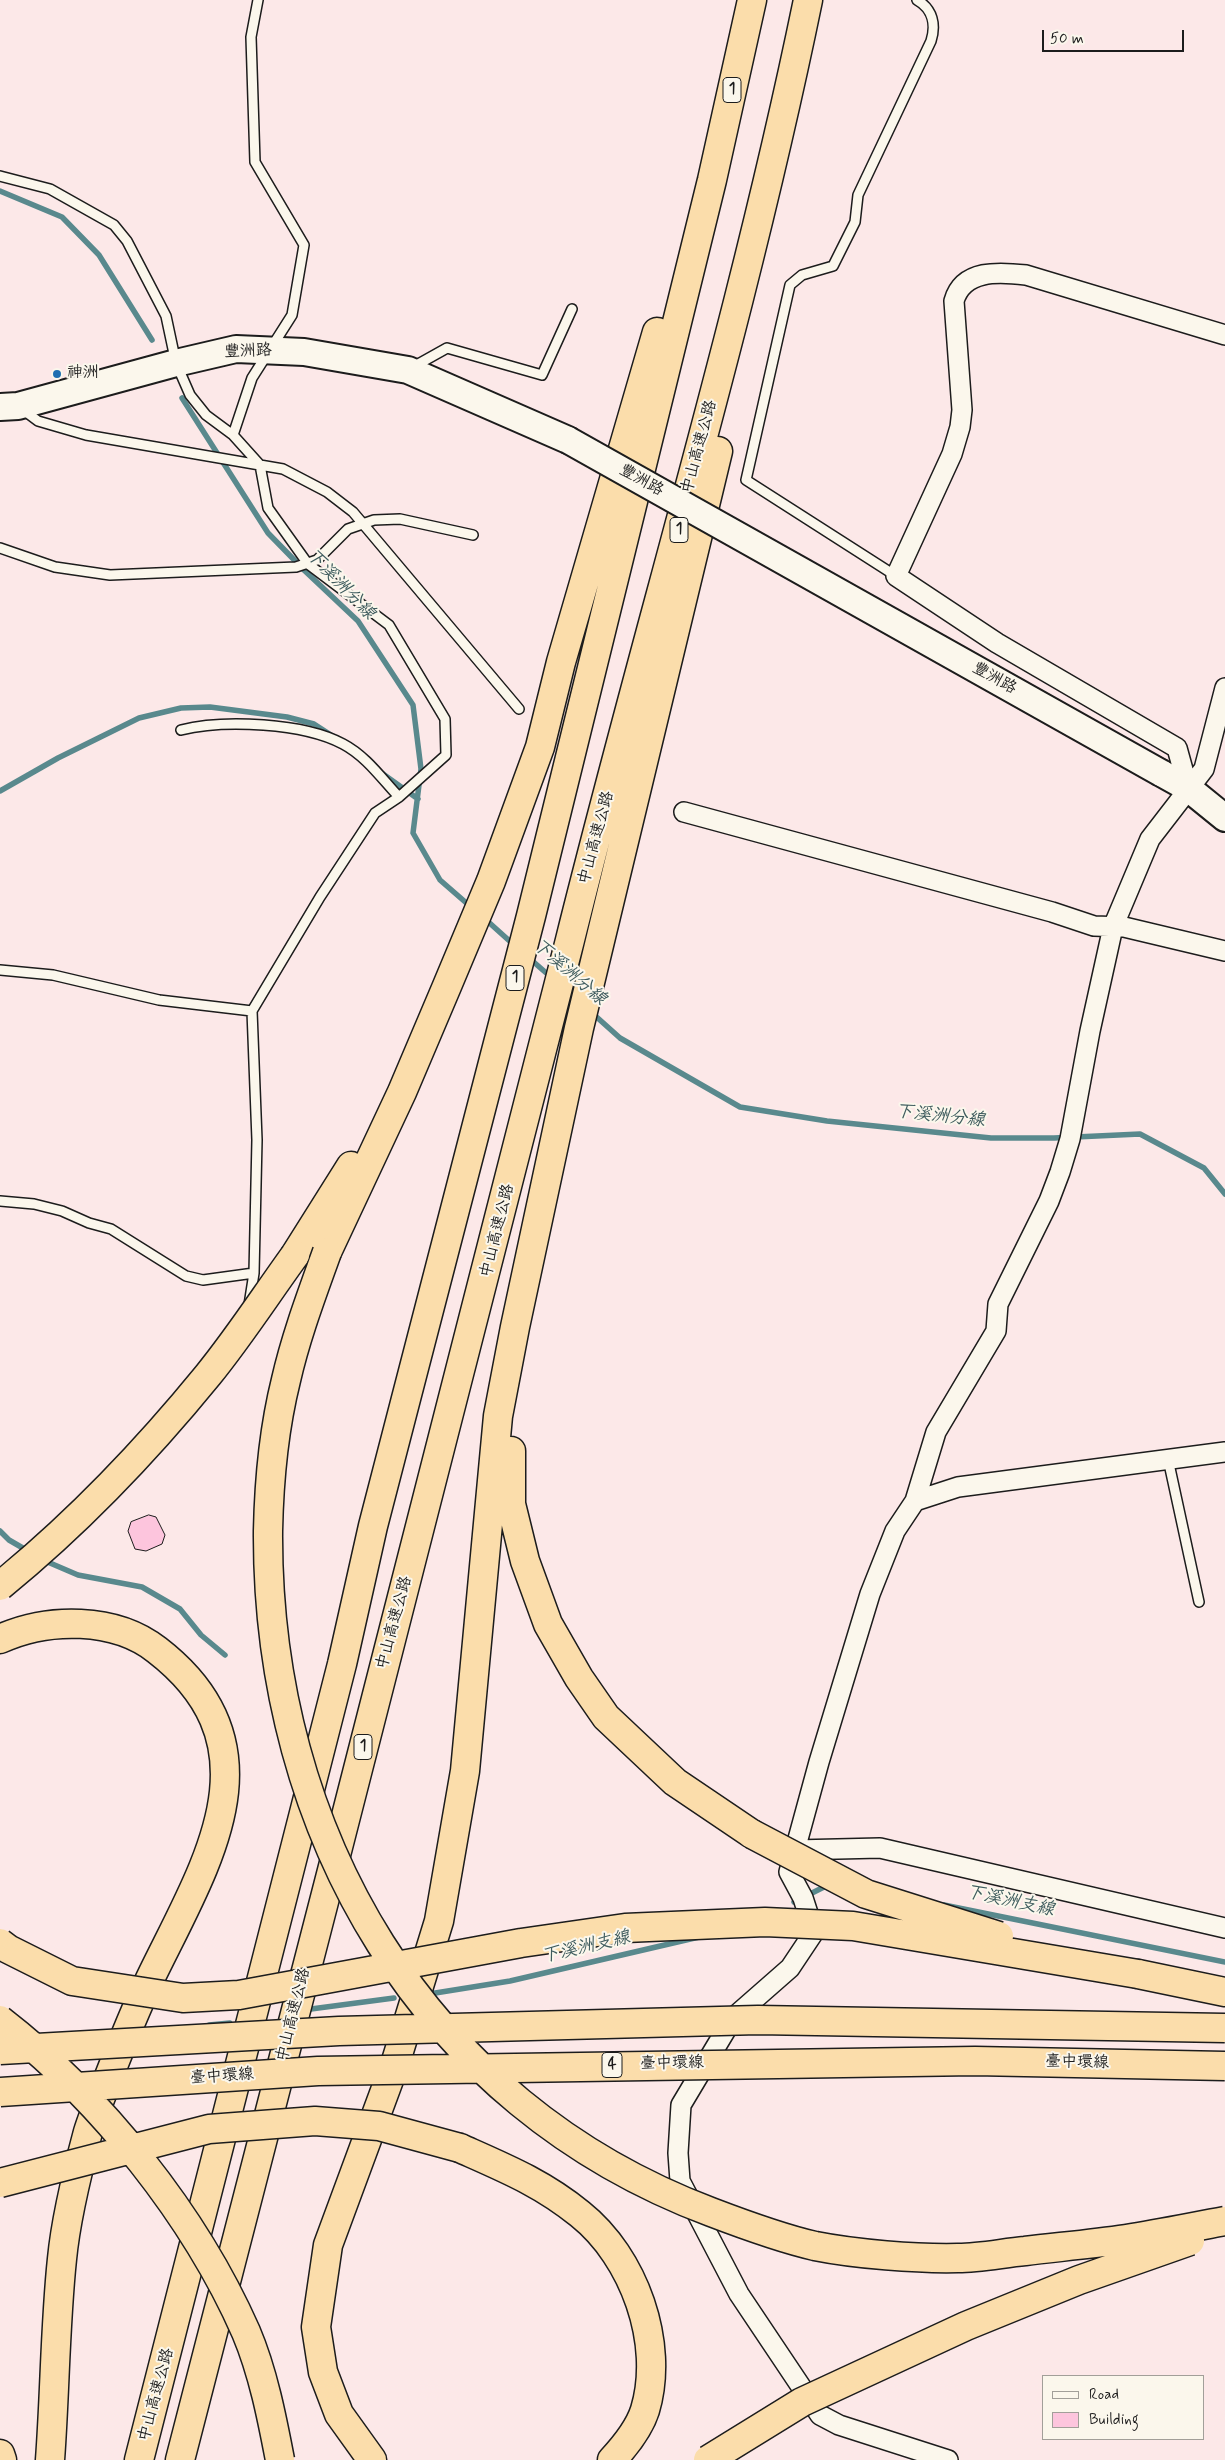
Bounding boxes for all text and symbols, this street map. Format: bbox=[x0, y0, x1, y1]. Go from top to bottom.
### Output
scale bar bbox=[1045, 20, 1188, 52]
text: 50 m bbox=[1050, 29, 1084, 49]
road number: 1 bbox=[723, 78, 741, 102]
street label: 豐洲路 bbox=[224, 342, 272, 362]
place label: 神洲 bbox=[67, 364, 99, 384]
marker: 神洲 bbox=[51, 368, 63, 380]
street label: 中山高速公路 bbox=[678, 398, 722, 496]
street label: 豐洲路 bbox=[615, 461, 667, 501]
road number: 1 bbox=[670, 518, 688, 542]
water label: 下溪洲分線 bbox=[301, 545, 379, 625]
street label: 豐洲路 bbox=[968, 659, 1020, 699]
street label: 中山高速公路 bbox=[575, 789, 619, 887]
water label: 下溪洲分線 bbox=[528, 935, 610, 1011]
road number: 1 bbox=[506, 966, 524, 990]
water label: 下溪洲分線 bbox=[894, 1102, 986, 1132]
street label: 中山高速公路 bbox=[477, 1182, 519, 1280]
street label: 中山高速公路 bbox=[373, 1574, 417, 1672]
road number: 1 bbox=[354, 1734, 372, 1760]
water label: 下溪洲支線 bbox=[964, 1882, 1056, 1922]
water label: 下溪洲支線 bbox=[540, 1927, 632, 1969]
street label: 中山高速公路 bbox=[273, 1966, 315, 2064]
road number: 4 bbox=[602, 2052, 622, 2078]
street label: 臺中環線 bbox=[1045, 2053, 1109, 2073]
street label: 臺中環線 bbox=[640, 2054, 704, 2074]
street label: 臺中環線 bbox=[189, 2065, 255, 2089]
street label: 中山高速公路 bbox=[135, 2346, 179, 2444]
legend bbox=[1042, 2375, 1205, 2440]
text: Road bbox=[1089, 2385, 1119, 2405]
text: Building bbox=[1089, 2410, 1139, 2430]

